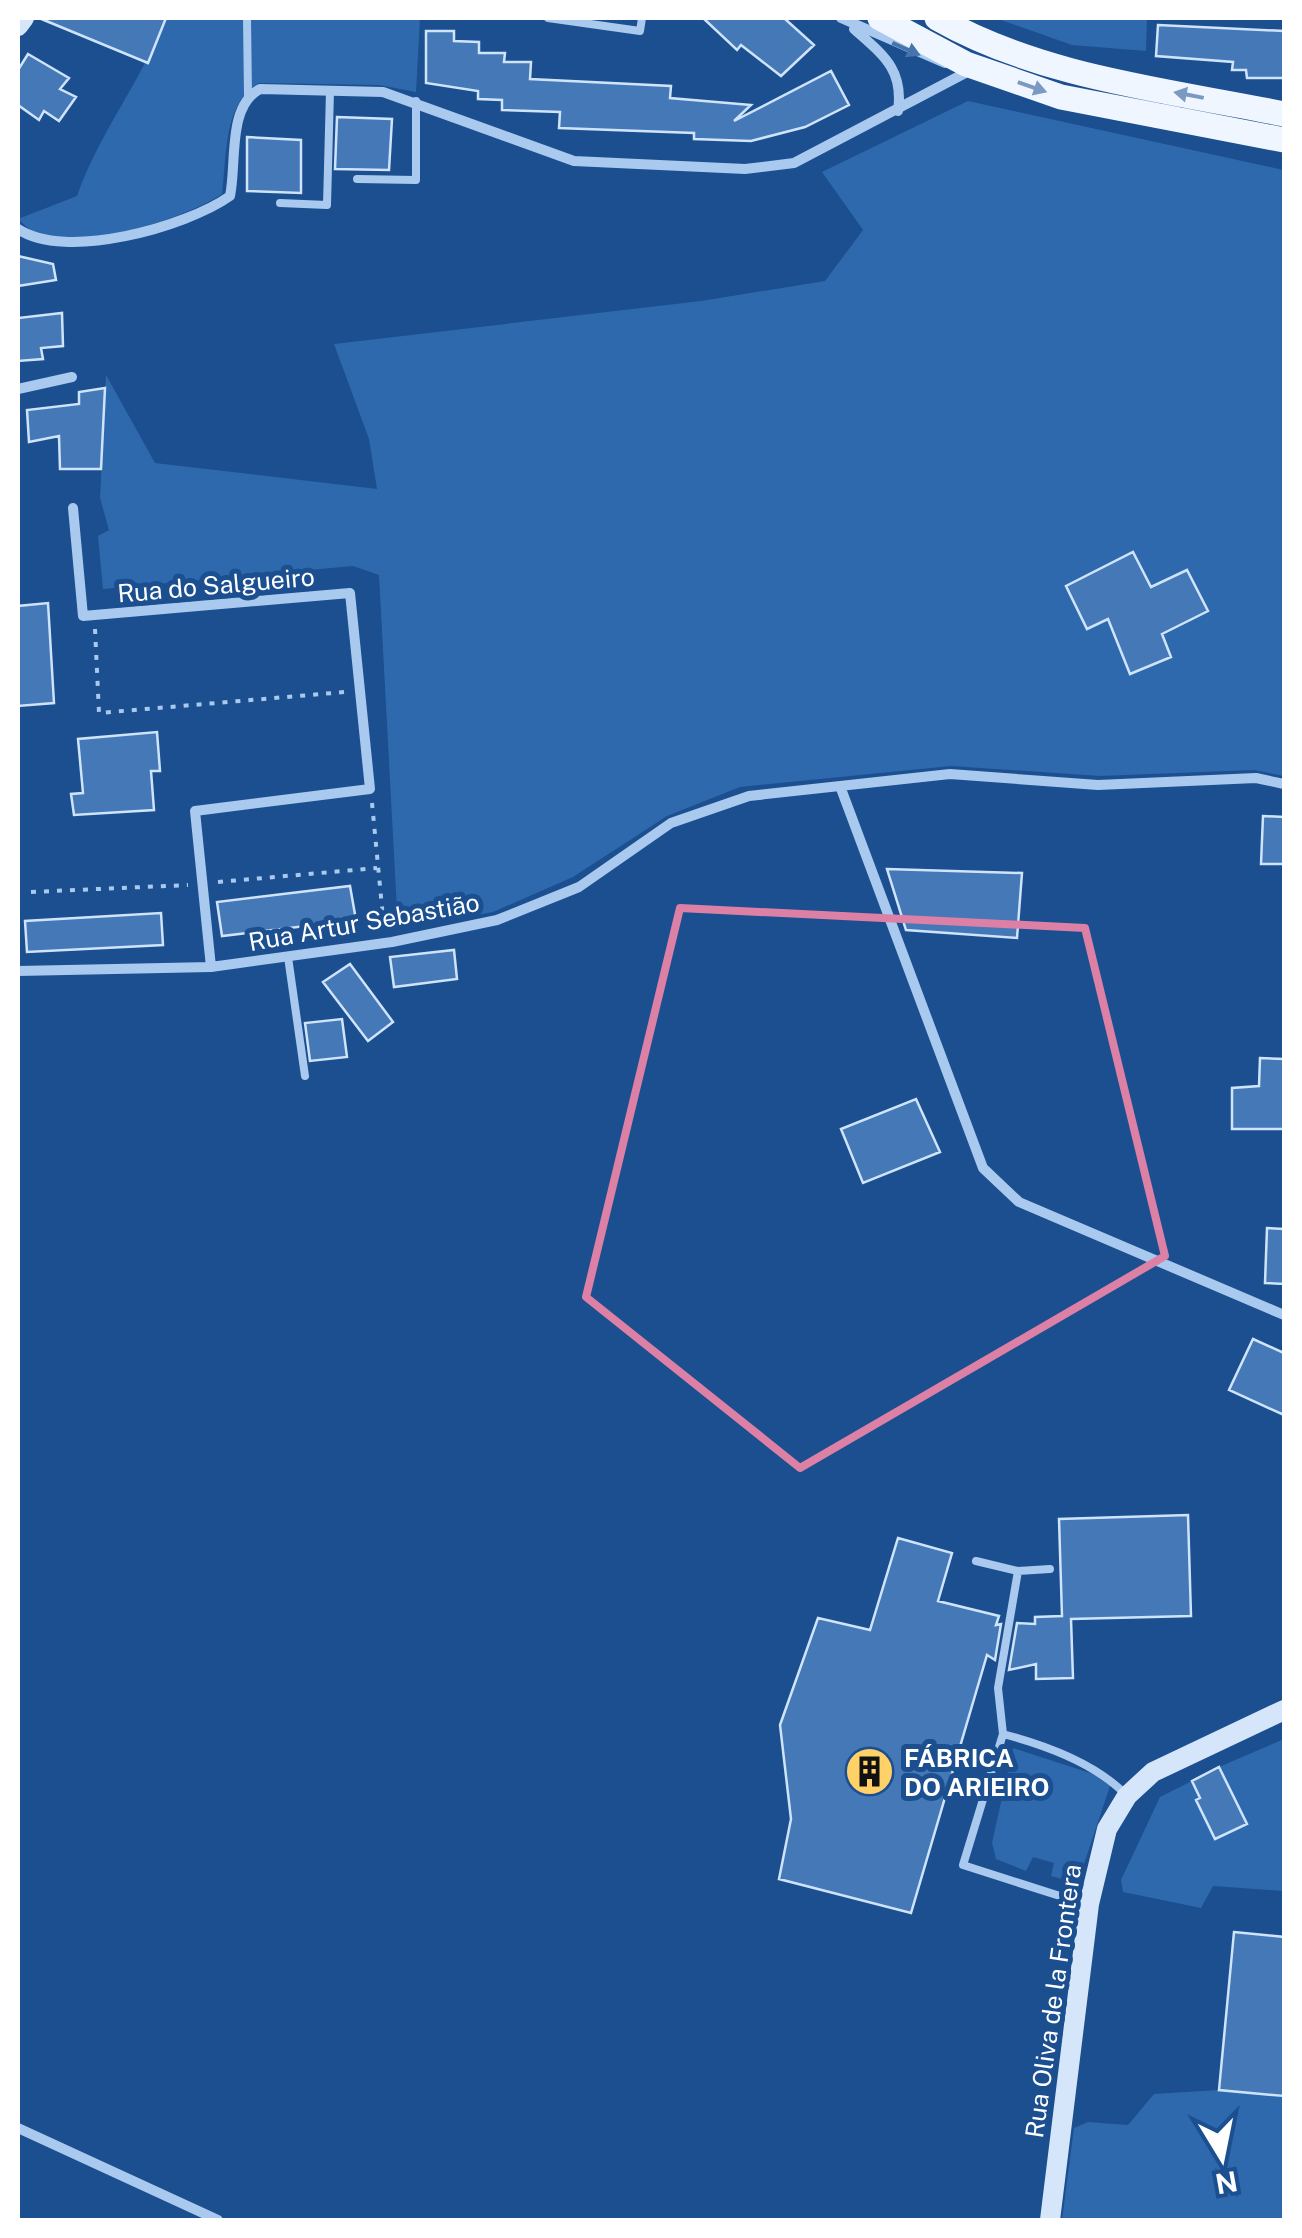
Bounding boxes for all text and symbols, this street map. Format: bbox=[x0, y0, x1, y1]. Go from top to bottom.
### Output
one-way arrow bbox=[892, 41, 921, 57]
one-way arrow bbox=[1018, 80, 1048, 95]
one-way arrow bbox=[1173, 86, 1204, 102]
street label: Rua do Salgueiro bbox=[116, 561, 316, 609]
street label: Rua Artur Sebastião bbox=[246, 887, 482, 957]
place label: FÁBRICA DO ARIEIRO bbox=[904, 1743, 1050, 1802]
building icon: FÁBRICA DO ARIEIRO bbox=[843, 1746, 895, 1798]
street label: Rua Oliva de la Frontera bbox=[1019, 1862, 1087, 2140]
north arrow bbox=[1172, 2108, 1272, 2208]
text: N bbox=[1213, 2165, 1240, 2201]

